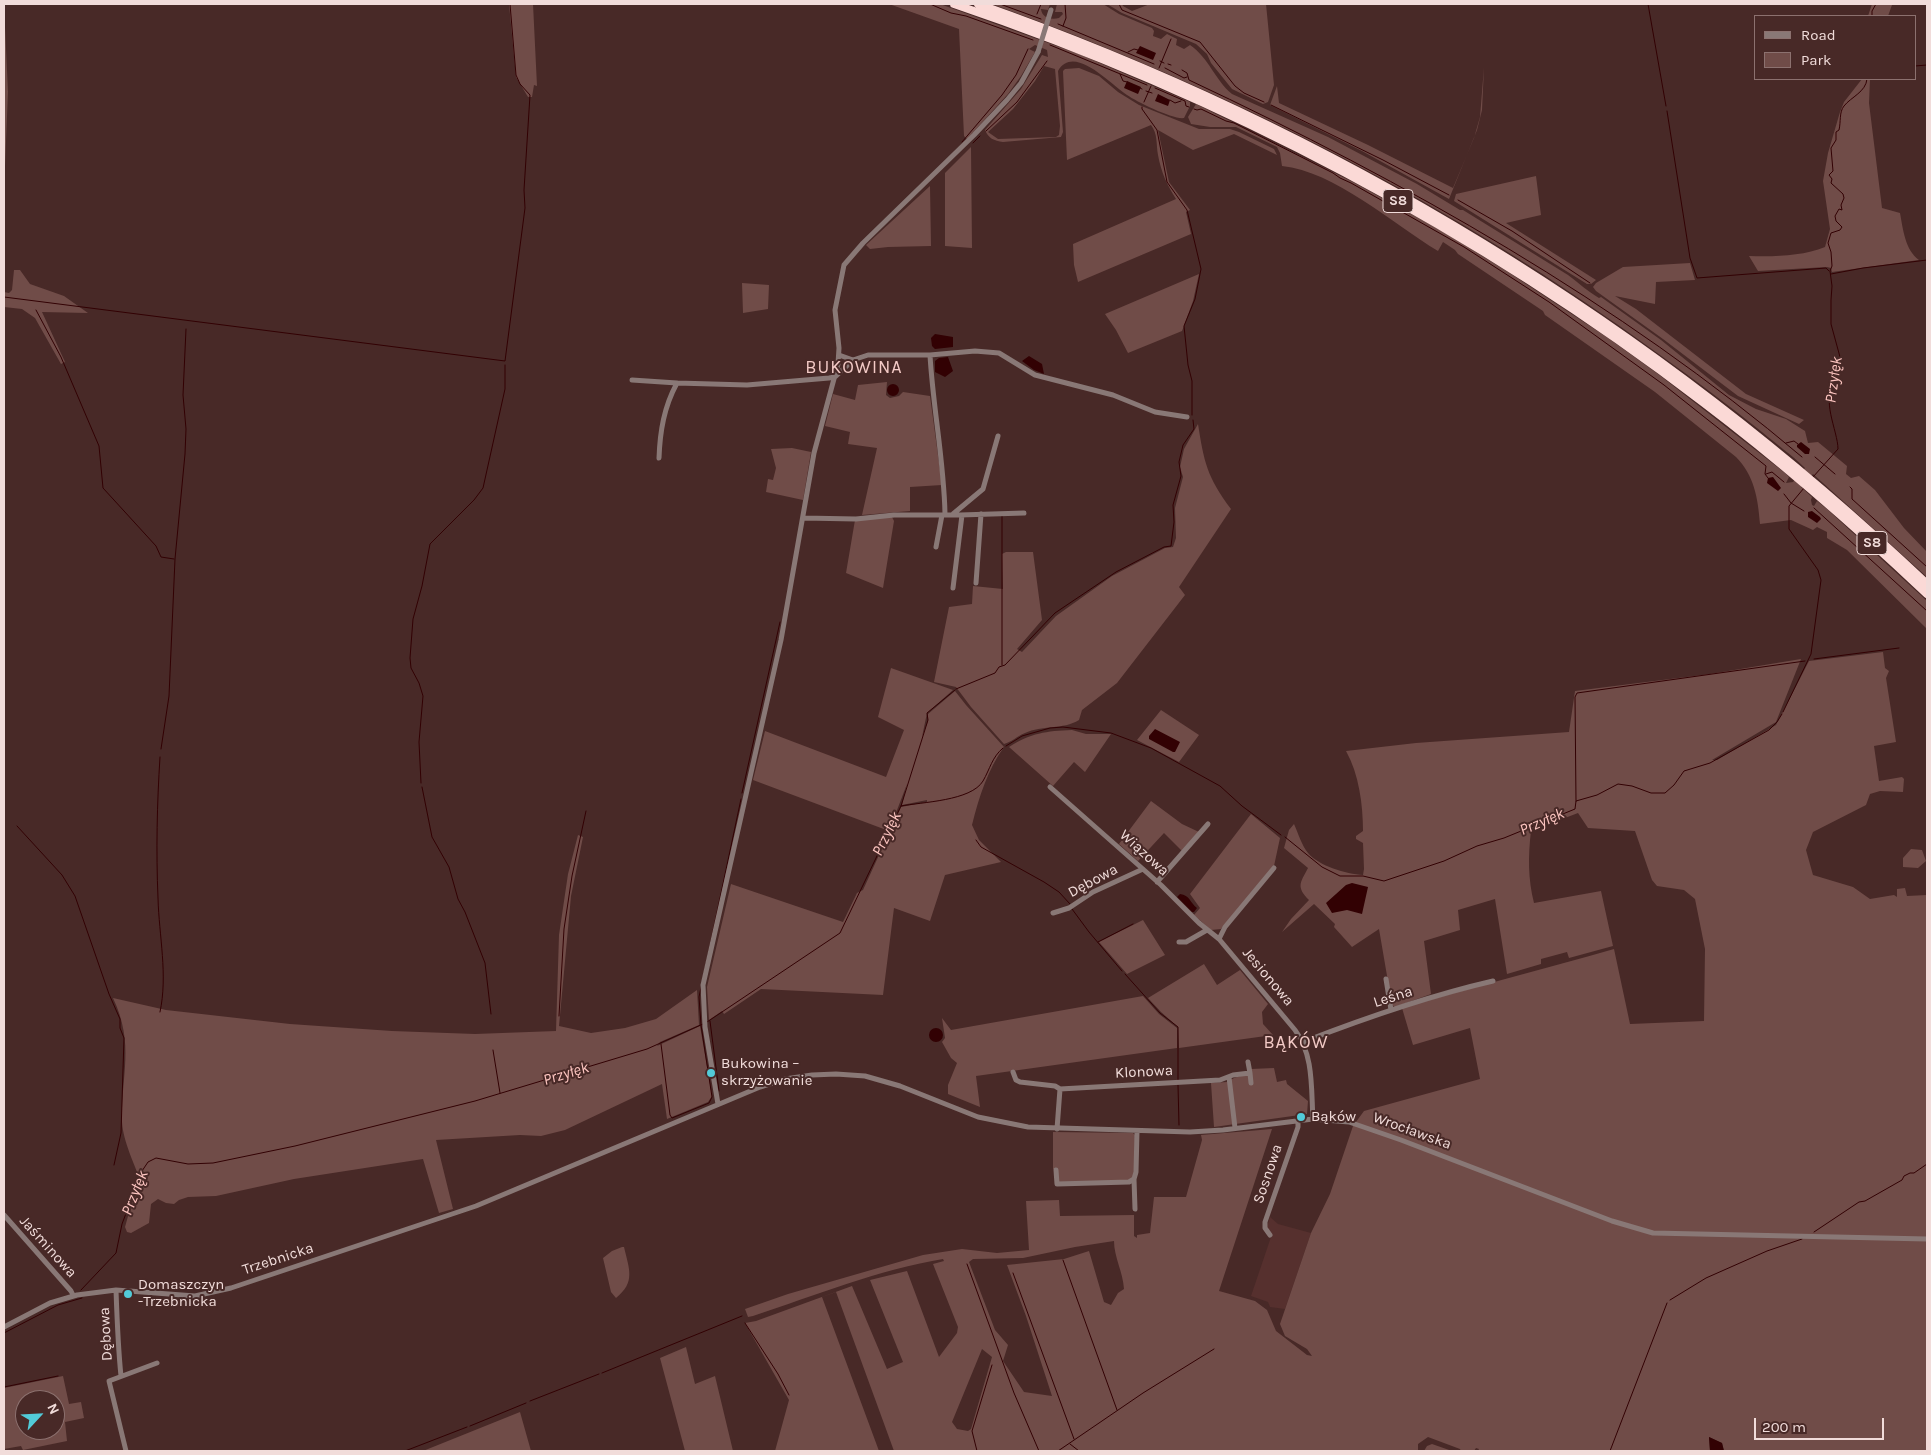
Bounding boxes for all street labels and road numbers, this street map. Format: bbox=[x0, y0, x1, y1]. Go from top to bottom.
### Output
road number: S8 bbox=[1383, 190, 1413, 212]
road number: S8 bbox=[1857, 532, 1887, 554]
street label: Wiązowa bbox=[1115, 826, 1173, 880]
street label: Dębowa bbox=[1065, 860, 1121, 902]
street label: Jesionowa bbox=[1238, 944, 1298, 1010]
street label: Leśna bbox=[1371, 982, 1415, 1012]
street label: Klonowa bbox=[1115, 1061, 1173, 1083]
street label: Wrocławska bbox=[1370, 1108, 1454, 1154]
street label: Sosnowa bbox=[1249, 1142, 1287, 1206]
street label: Jaśminowa bbox=[16, 1212, 80, 1282]
street label: Trzebnicka bbox=[240, 1239, 316, 1279]
street label: Dębowa bbox=[96, 1307, 116, 1361]

